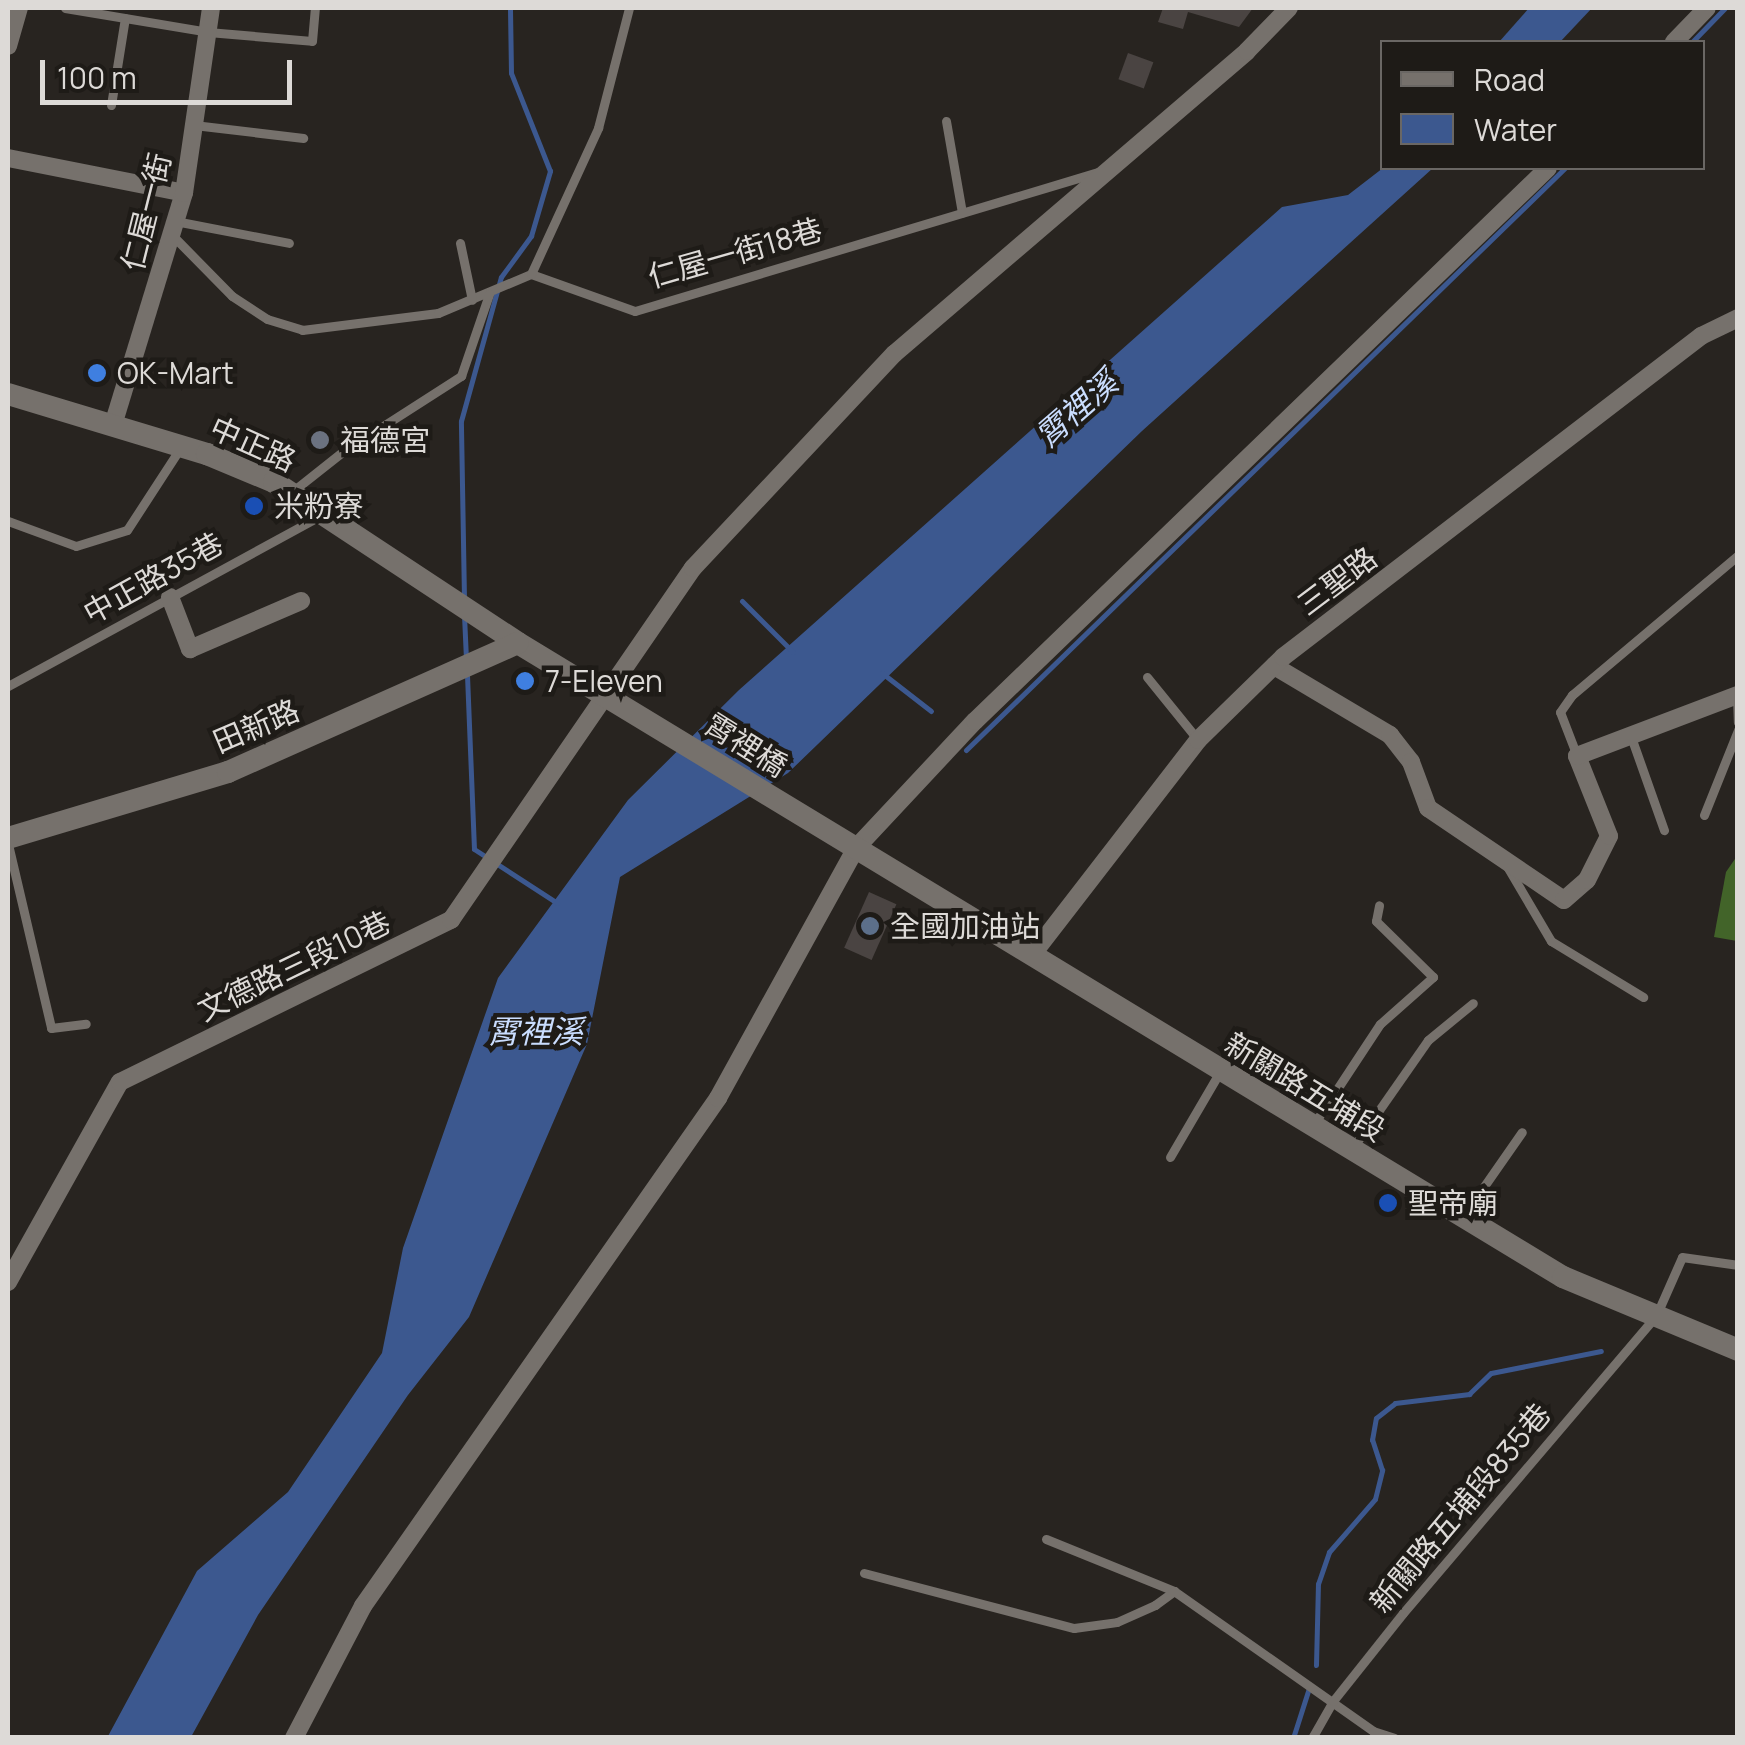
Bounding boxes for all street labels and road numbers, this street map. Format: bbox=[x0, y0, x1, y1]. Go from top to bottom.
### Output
street label: 仁屋一街 bbox=[114, 149, 178, 275]
street label: 仁屋一街18巷 bbox=[644, 211, 826, 295]
street label: 中正路 bbox=[205, 409, 301, 479]
street label: 中正路35巷 bbox=[77, 525, 229, 631]
street label: 三聖路 bbox=[1290, 540, 1384, 622]
street label: 田新路 bbox=[208, 692, 304, 760]
street label: 霄裡橋 bbox=[698, 706, 794, 784]
street label: 文德路三段10巷 bbox=[192, 904, 396, 1028]
street label: 新關路五埔段 bbox=[1219, 1025, 1391, 1149]
street label: 新關路五埔段835巷 bbox=[1362, 1396, 1558, 1620]

